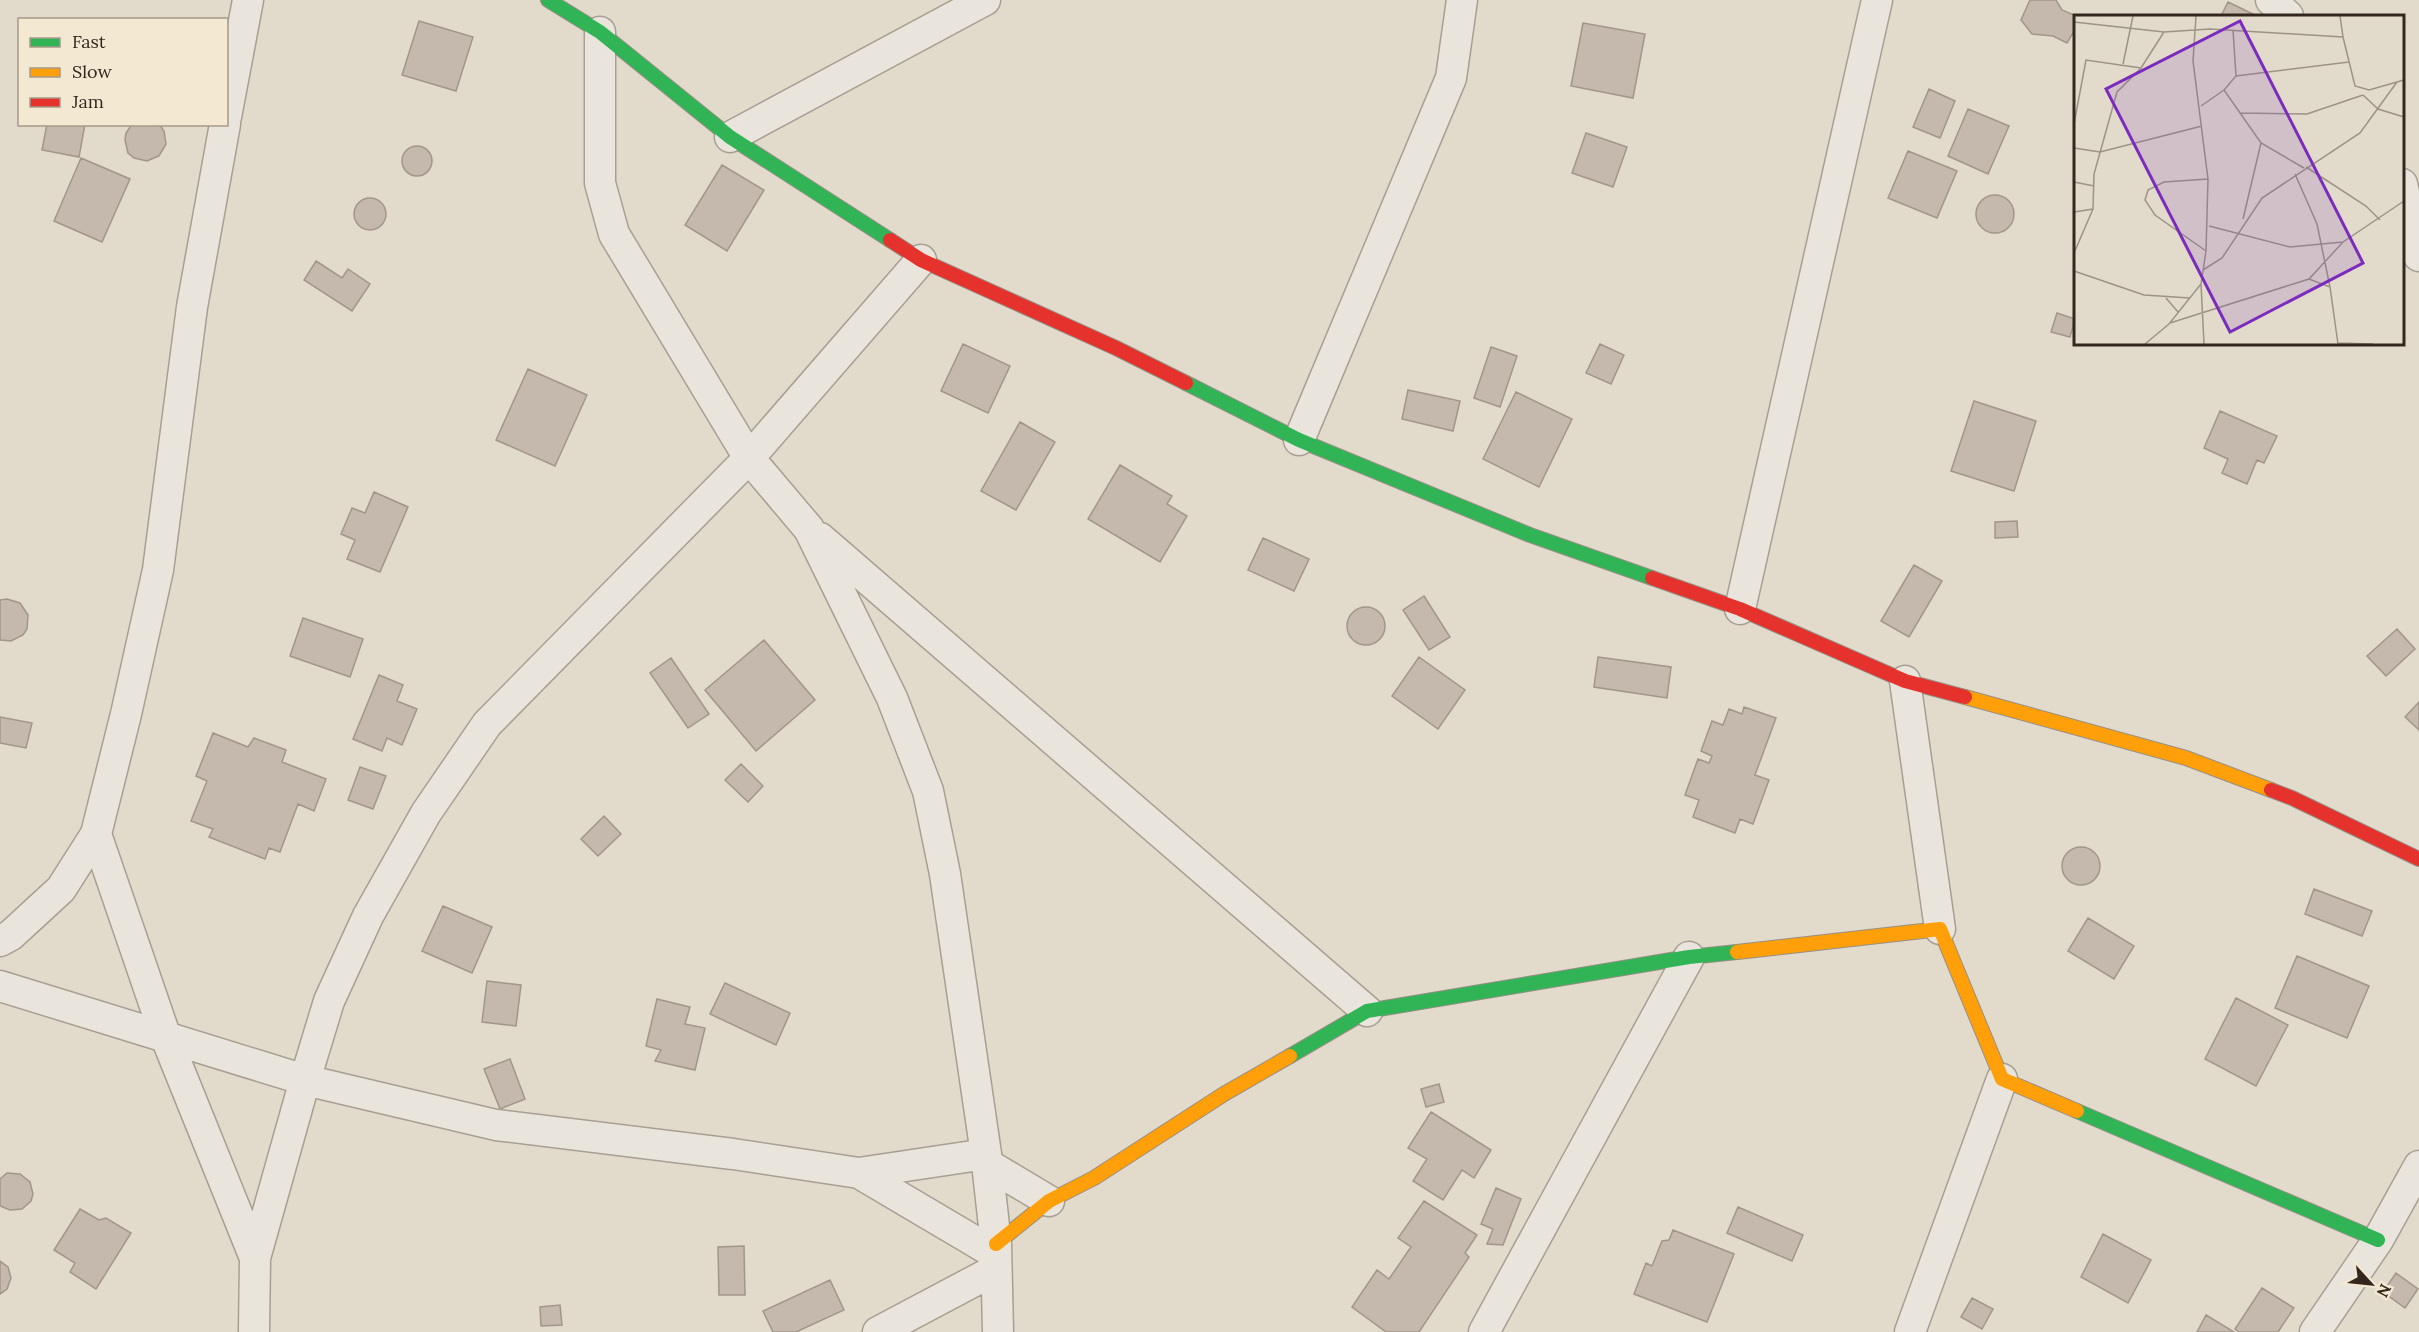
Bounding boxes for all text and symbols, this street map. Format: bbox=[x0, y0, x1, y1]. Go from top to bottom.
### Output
inset map bbox=[2074, 15, 2404, 345]
legend bbox=[18, 18, 228, 126]
text: Fast bbox=[72, 30, 106, 53]
text: Slow bbox=[72, 60, 112, 83]
text: Jam bbox=[71, 90, 104, 113]
north arrow bbox=[2341, 1254, 2401, 1314]
text: N bbox=[2373, 1281, 2396, 1301]

